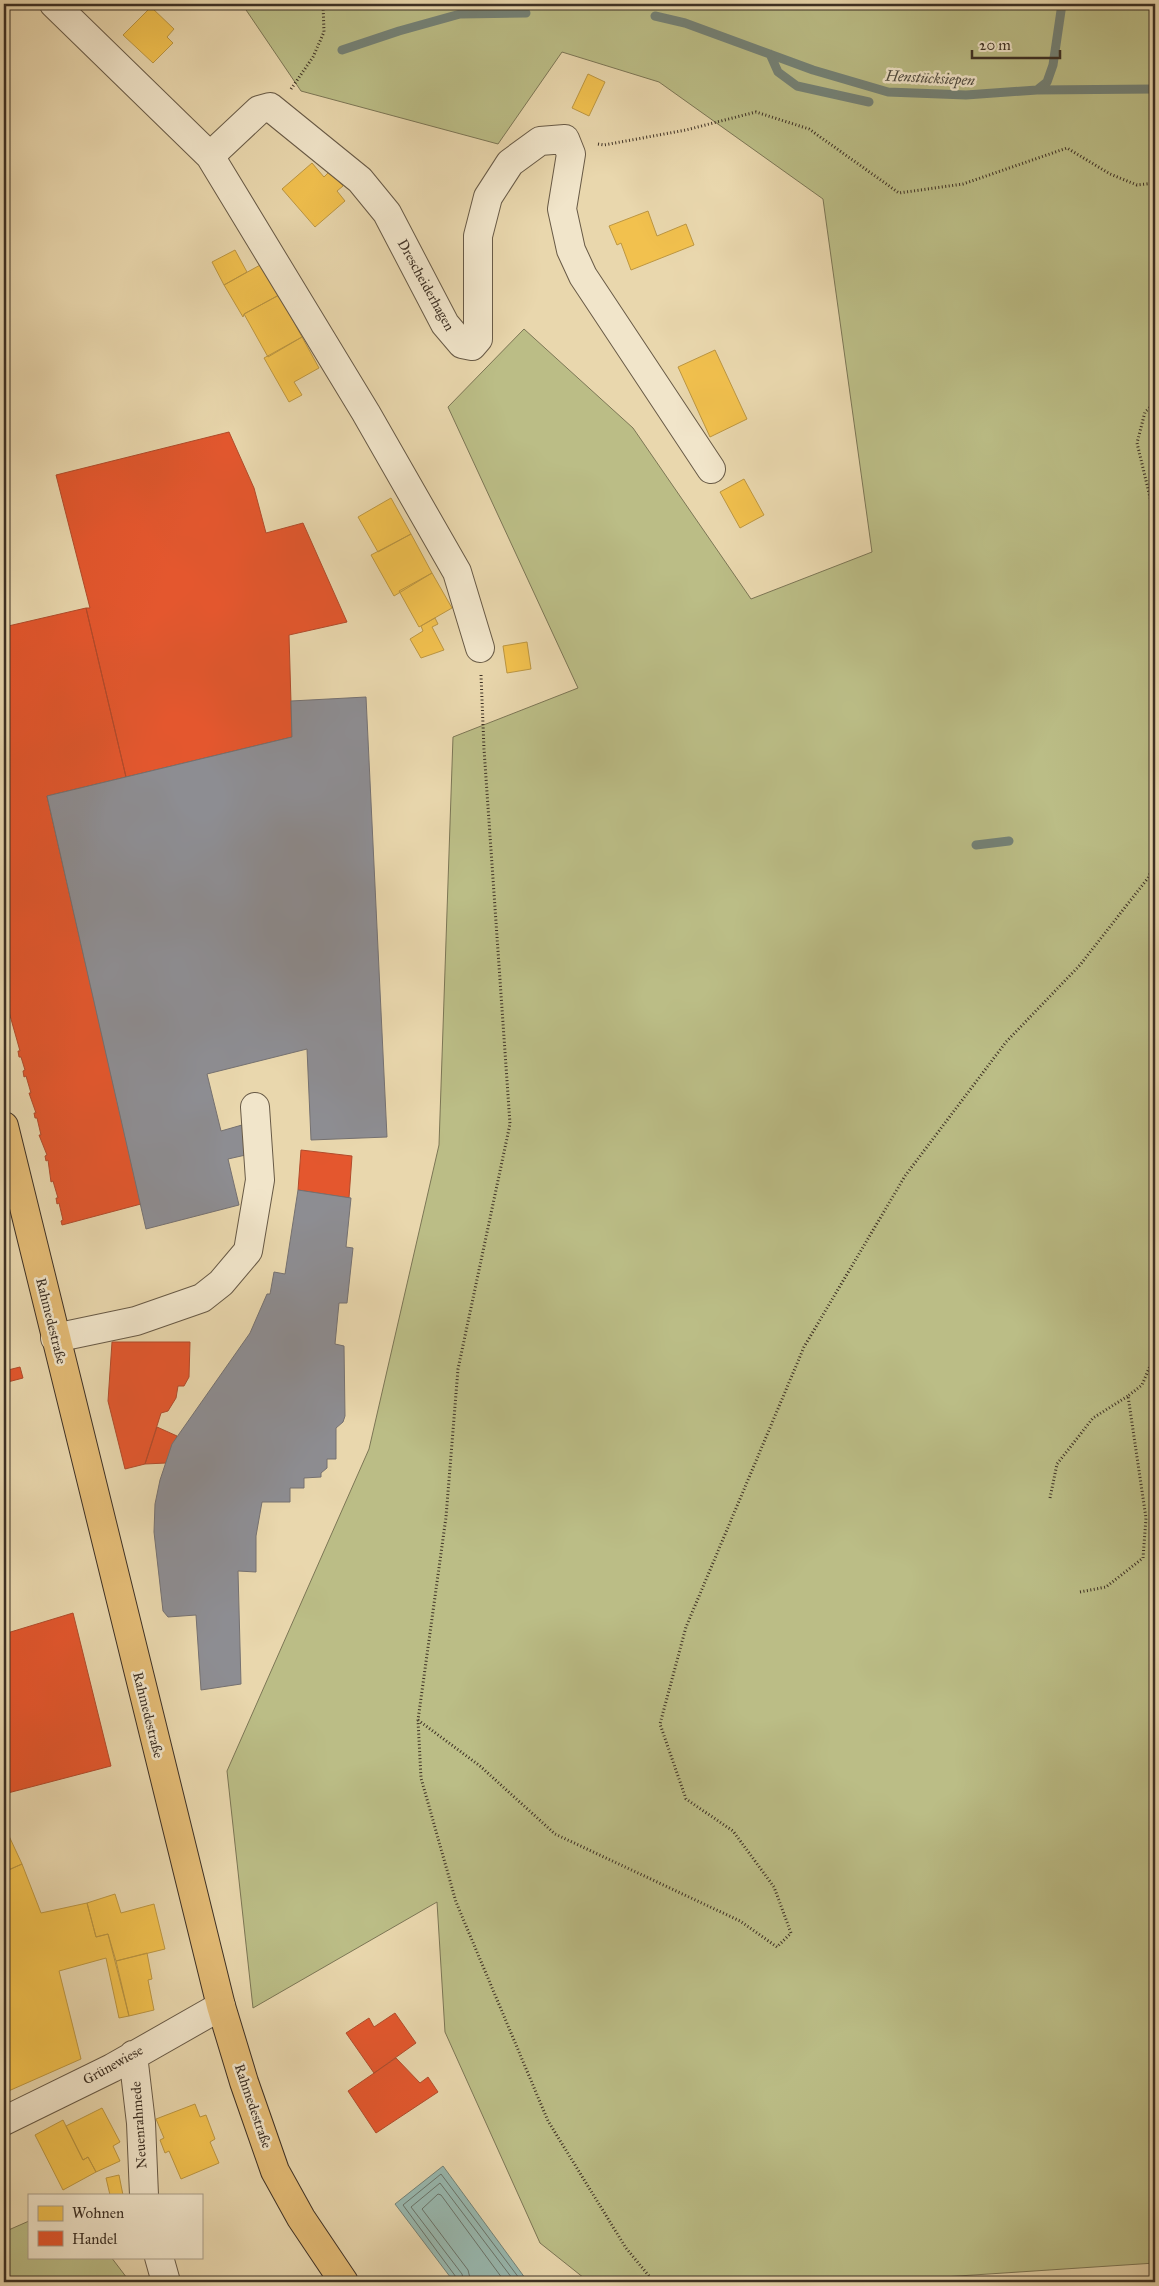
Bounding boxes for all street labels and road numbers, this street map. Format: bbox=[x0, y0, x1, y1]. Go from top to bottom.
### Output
street label: Drescheiderhagen bbox=[394, 236, 458, 334]
street label: Rahmedestraße bbox=[32, 1276, 70, 1366]
street label: Rahmedestraße bbox=[129, 1670, 167, 1760]
street label: Grünewiese bbox=[80, 2041, 146, 2088]
street label: Rahmedestraße bbox=[231, 2062, 275, 2151]
street label: Neuenrahmede bbox=[127, 2081, 151, 2169]

